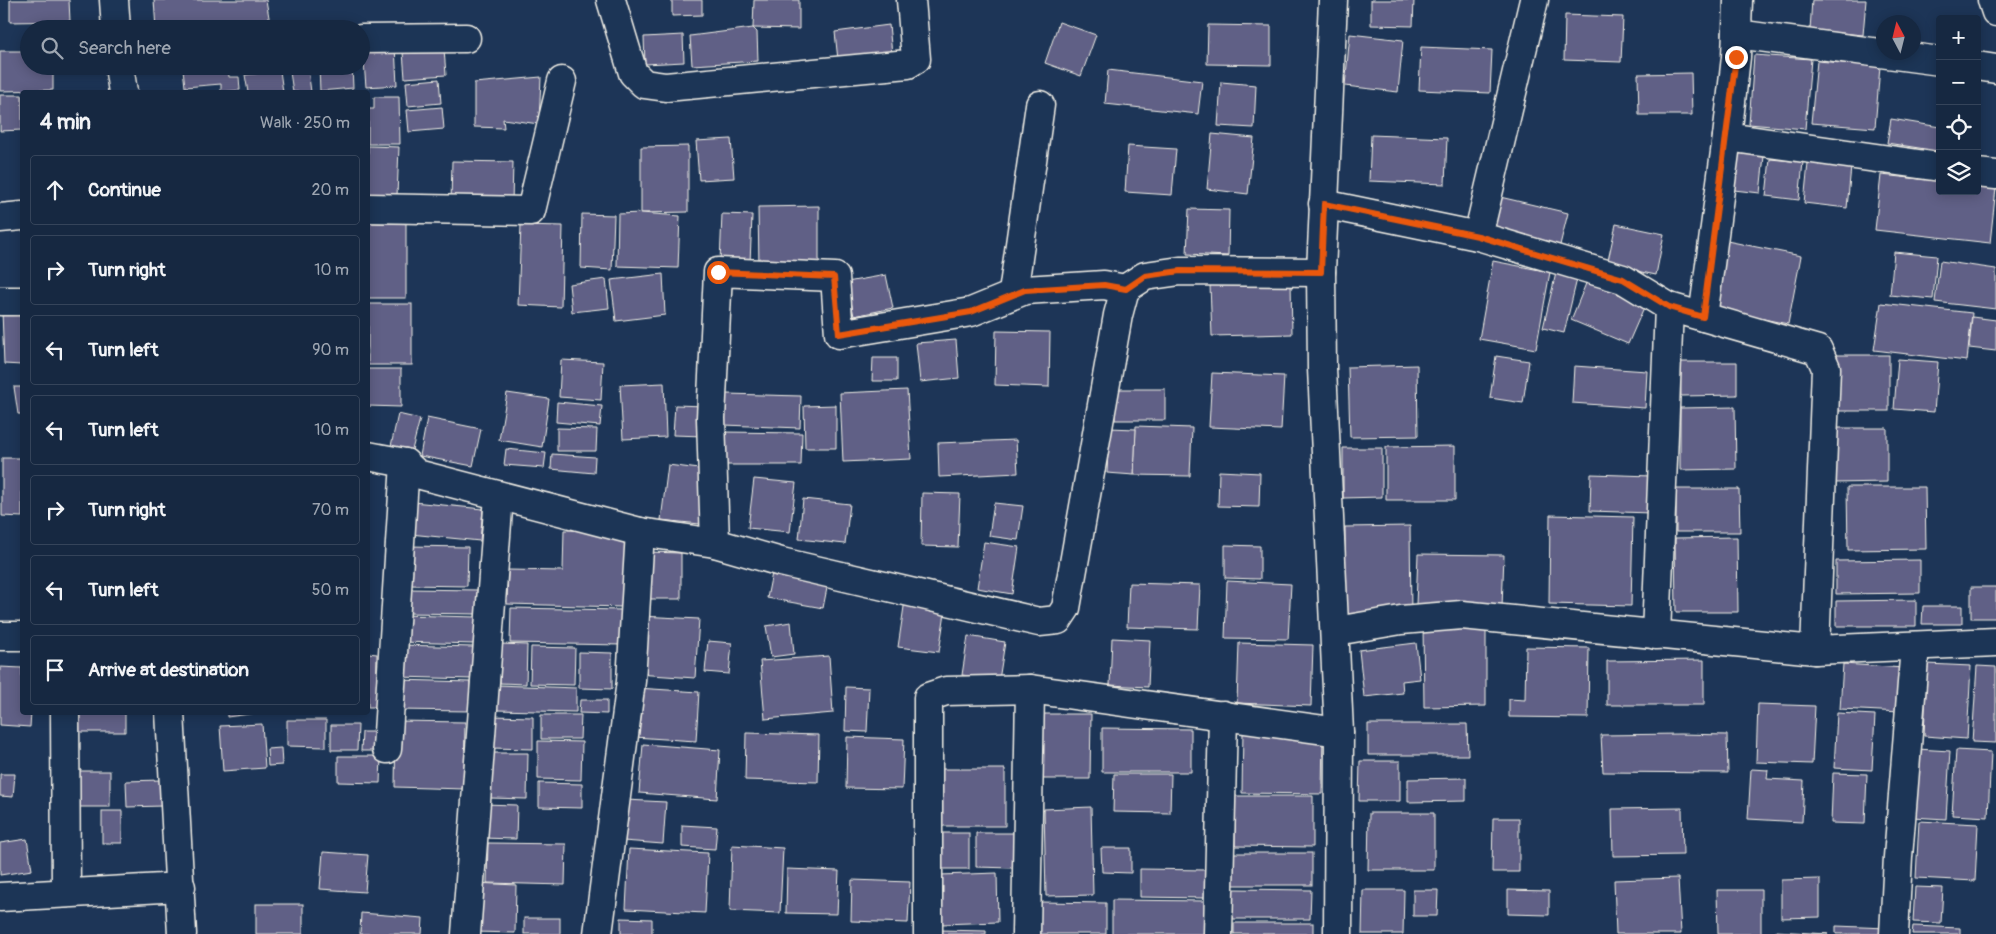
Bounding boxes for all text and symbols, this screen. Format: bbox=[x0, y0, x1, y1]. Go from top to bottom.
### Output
north arrow bbox=[1876, 15, 1921, 60]
map controls bbox=[1936, 15, 1981, 195]
button: + bbox=[1936, 15, 1981, 60]
search box bbox=[20, 20, 370, 75]
icon: search bbox=[38, 34, 66, 62]
text: Search here bbox=[78, 36, 171, 60]
route end bbox=[1725, 46, 1748, 69]
button: − bbox=[1936, 60, 1981, 105]
button: locate bbox=[1936, 105, 1981, 150]
text: 4 min bbox=[40, 109, 91, 136]
text: Walk · 250 m bbox=[260, 113, 350, 133]
button: layers bbox=[1936, 150, 1981, 195]
icon: ahead bbox=[41, 176, 69, 204]
text: Continue bbox=[88, 178, 161, 202]
text: 20 m bbox=[311, 180, 349, 200]
icon: right bbox=[41, 256, 69, 284]
text: Turn right bbox=[88, 258, 166, 282]
text: 10 m bbox=[314, 260, 349, 280]
route start bbox=[707, 261, 730, 284]
icon: left bbox=[41, 336, 69, 364]
text: Turn left bbox=[88, 338, 158, 362]
text: 90 m bbox=[312, 340, 349, 360]
icon: left bbox=[41, 416, 69, 444]
text: Turn left bbox=[88, 418, 158, 442]
text: 10 m bbox=[314, 420, 349, 440]
icon: right bbox=[41, 496, 69, 524]
text: Turn right bbox=[88, 498, 166, 522]
text: 70 m bbox=[312, 500, 349, 520]
icon: left bbox=[41, 576, 69, 604]
text: Turn left bbox=[88, 578, 158, 602]
text: 50 m bbox=[312, 580, 349, 600]
icon: arrive bbox=[41, 656, 69, 684]
text: Arrive at destination bbox=[88, 658, 249, 682]

